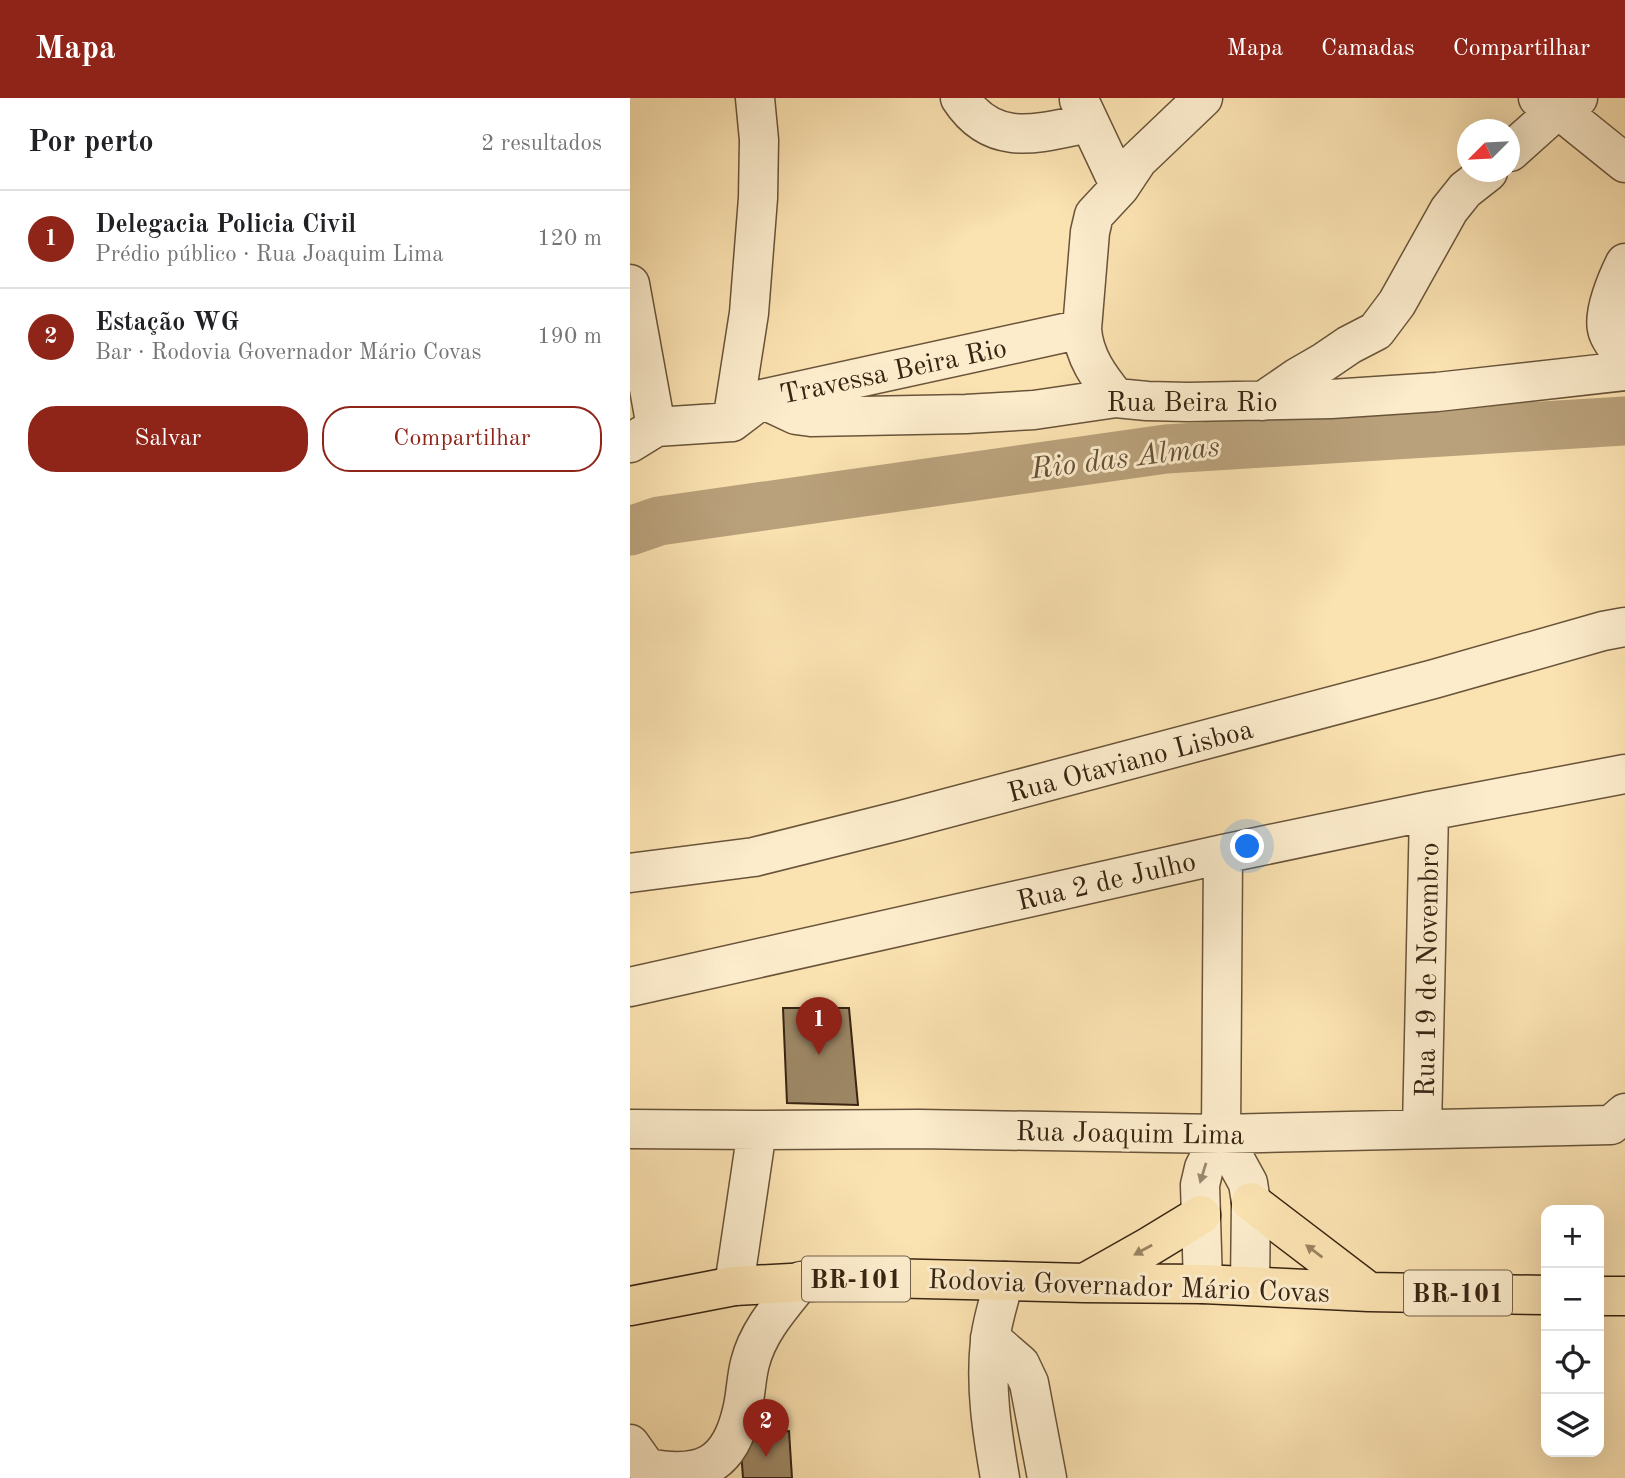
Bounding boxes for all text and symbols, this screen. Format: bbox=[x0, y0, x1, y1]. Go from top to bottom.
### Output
text: Mapa bbox=[35, 33, 116, 66]
text: Mapa bbox=[1227, 37, 1283, 61]
text: Camadas bbox=[1321, 37, 1415, 61]
text: Compartilhar bbox=[1453, 37, 1590, 61]
north arrow bbox=[1457, 119, 1520, 182]
text: Por perto bbox=[28, 128, 154, 158]
text: 2 resultados bbox=[481, 132, 602, 155]
text: Delegacia Policia Civil bbox=[95, 212, 356, 238]
text: 1 bbox=[44, 227, 58, 250]
text: 120 m bbox=[537, 227, 602, 250]
text: Prédio público · Rua Joaquim Lima bbox=[95, 243, 444, 266]
text: Estação WG bbox=[95, 310, 239, 336]
text: 2 bbox=[44, 325, 58, 348]
text: 190 m bbox=[537, 325, 602, 348]
street label: Travessa Beira Rio bbox=[778, 335, 1010, 411]
text: Bar · Rodovia Governador Mário Covas bbox=[95, 341, 481, 364]
street label: Rua Beira Rio bbox=[1106, 390, 1278, 418]
button: Salvar bbox=[28, 406, 308, 472]
button: Compartilhar bbox=[322, 406, 602, 472]
water label: Rio das Almas bbox=[1028, 433, 1221, 486]
street label: Rua Otaviano Lisboa bbox=[1005, 717, 1257, 809]
your location bbox=[1230, 829, 1264, 863]
street label: Rua 19 de Novembro bbox=[1413, 842, 1445, 1098]
street label: Rua 2 de Julho bbox=[1014, 849, 1199, 917]
pin: 1 bbox=[796, 997, 842, 1055]
street label: Rua Joaquim Lima bbox=[1015, 1119, 1245, 1151]
one-way arrow bbox=[1198, 1163, 1208, 1184]
map controls bbox=[1541, 1205, 1604, 1457]
button: + bbox=[1541, 1205, 1604, 1268]
one-way arrow bbox=[1306, 1243, 1324, 1258]
one-way arrow bbox=[1133, 1244, 1153, 1256]
road number: BR-101 bbox=[802, 1256, 910, 1302]
street label: Rodovia Governador Mário Covas bbox=[927, 1267, 1330, 1309]
button: − bbox=[1541, 1268, 1604, 1331]
road number: BR-101 bbox=[1404, 1270, 1512, 1316]
button: locate bbox=[1541, 1331, 1604, 1394]
button: layers bbox=[1541, 1394, 1604, 1457]
pin: 2 bbox=[743, 1399, 789, 1457]

